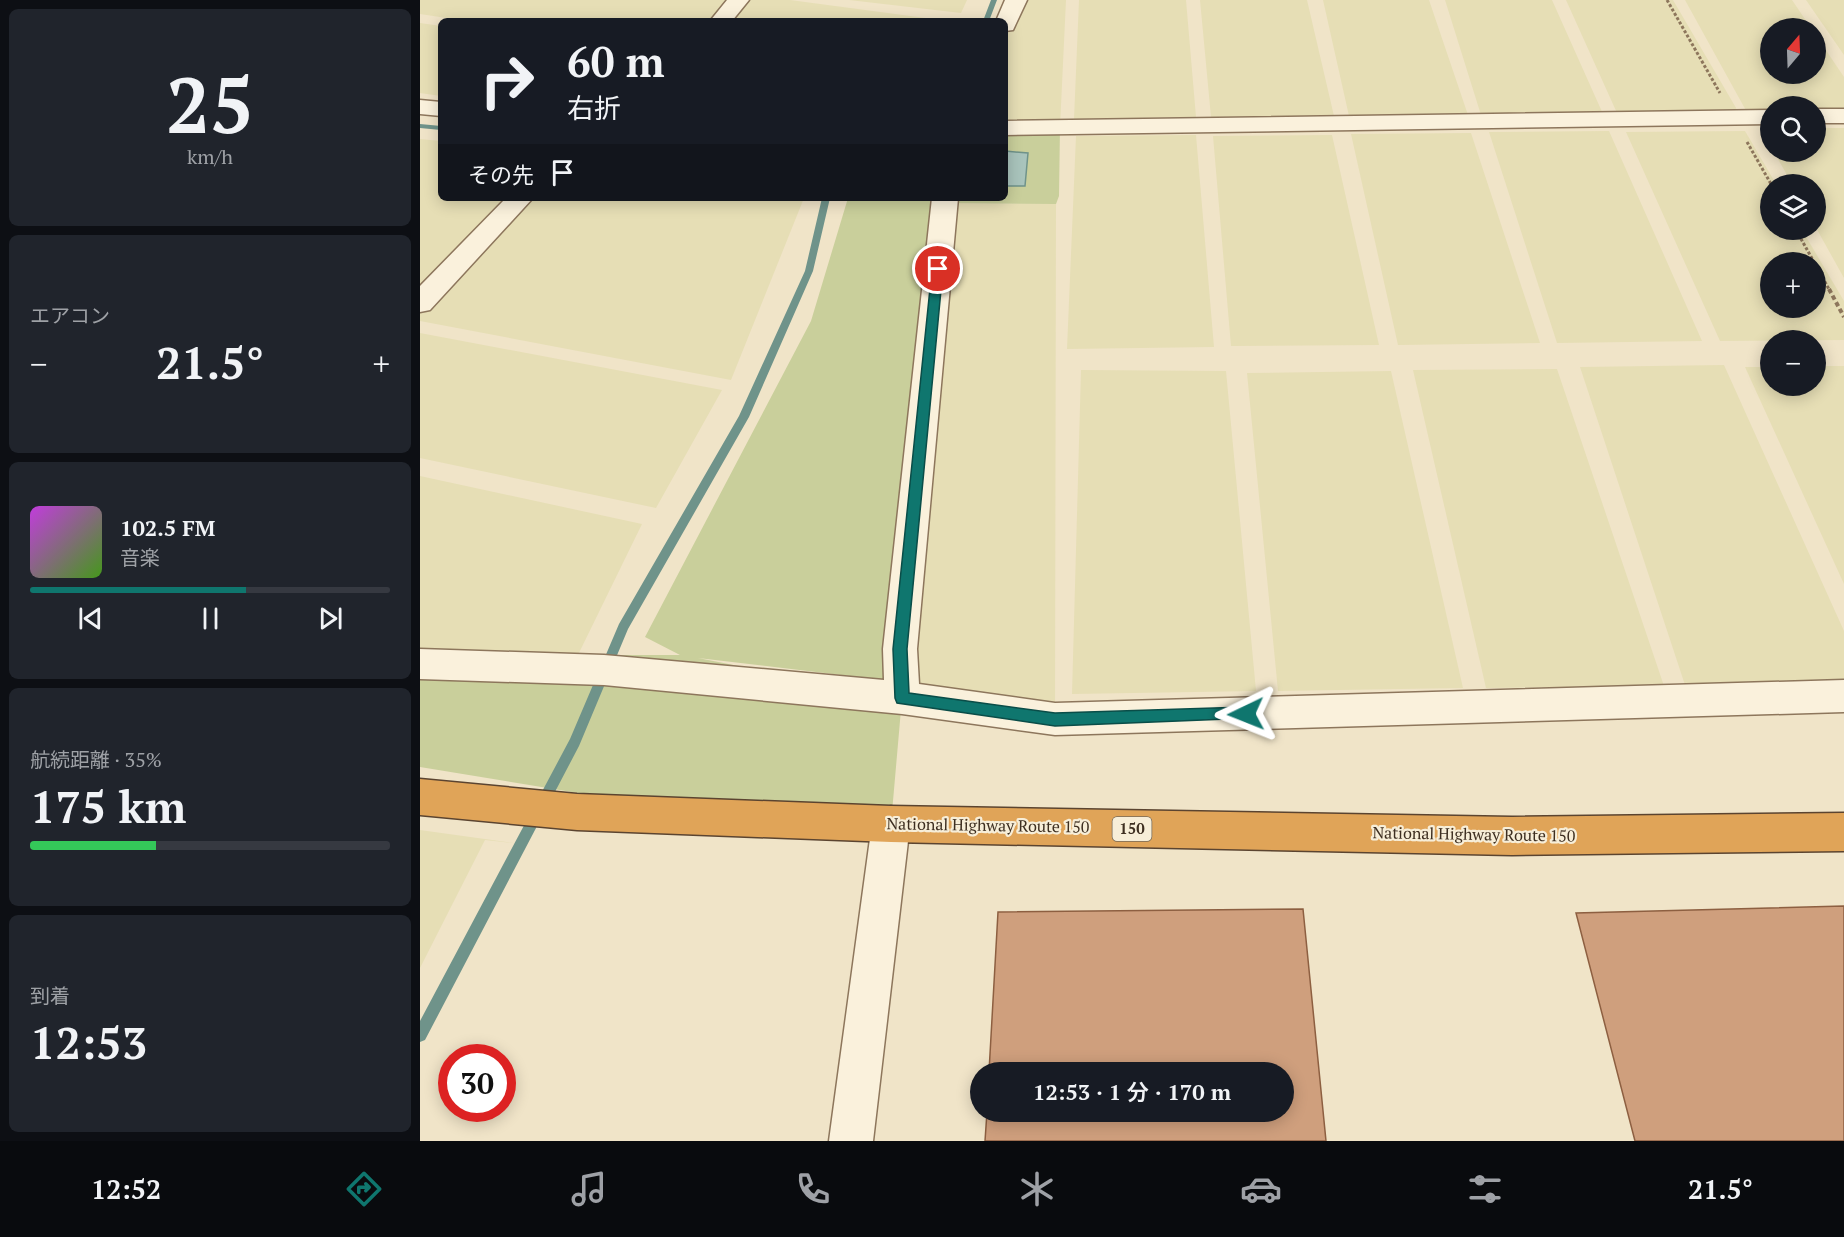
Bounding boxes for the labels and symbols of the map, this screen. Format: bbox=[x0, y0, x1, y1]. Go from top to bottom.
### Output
north arrow bbox=[1760, 18, 1826, 84]
pin bbox=[912, 243, 963, 294]
position arrow bbox=[1214, 682, 1278, 746]
street label: National Highway Route 150 bbox=[886, 812, 1090, 838]
road number: 150 bbox=[1112, 817, 1152, 841]
street label: National Highway Route 150 bbox=[1372, 821, 1576, 847]
speed limit sign: 30 bbox=[438, 1044, 516, 1122]

